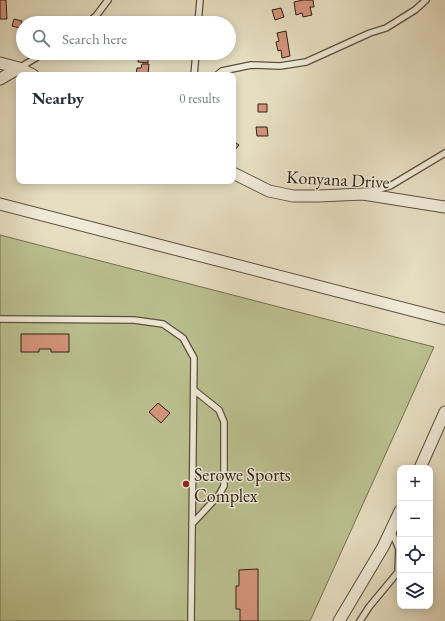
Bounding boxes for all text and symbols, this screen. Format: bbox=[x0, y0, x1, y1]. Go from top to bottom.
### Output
search box bbox=[16, 16, 236, 60]
icon: search bbox=[30, 27, 52, 49]
text: Search here bbox=[62, 29, 127, 48]
text: Nearby bbox=[32, 87, 84, 109]
text: 0 results bbox=[179, 90, 220, 107]
street label: Konyana Drive bbox=[286, 165, 390, 193]
place label: Serowe Sports Complex bbox=[194, 463, 291, 507]
map controls bbox=[397, 465, 433, 609]
button: + bbox=[397, 465, 433, 501]
marker: Serowe Sports Complex bbox=[181, 479, 191, 489]
button: − bbox=[397, 501, 433, 537]
button: locate bbox=[397, 537, 433, 573]
button: layers bbox=[397, 573, 433, 609]

